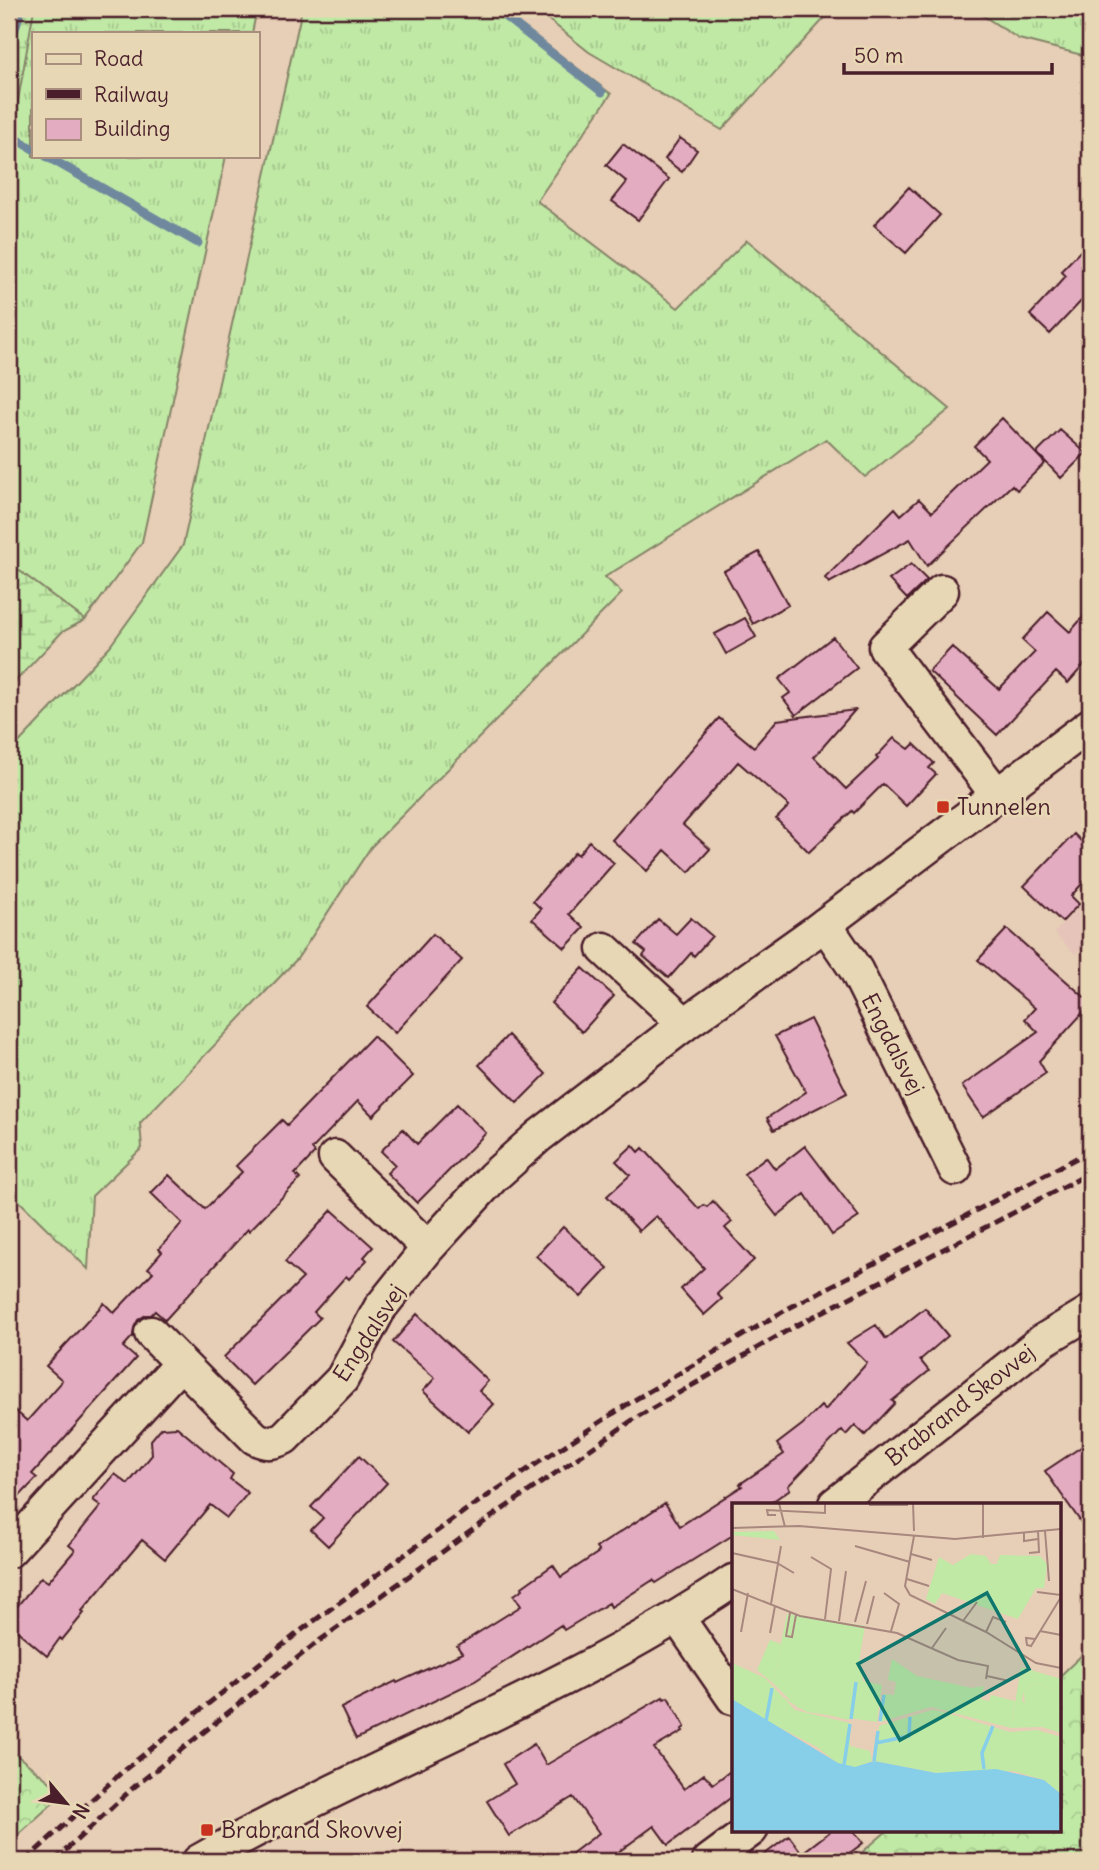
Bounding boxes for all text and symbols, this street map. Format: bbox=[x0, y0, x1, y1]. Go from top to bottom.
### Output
legend bbox=[32, 32, 259, 158]
scale bar bbox=[844, 32, 1052, 76]
text: 50 m bbox=[854, 42, 903, 69]
text: Road bbox=[94, 45, 143, 72]
text: Railway bbox=[94, 81, 169, 108]
text: Building bbox=[94, 115, 170, 142]
place label: Tunnelen bbox=[957, 792, 1051, 821]
marker: Tunnelen bbox=[935, 799, 951, 815]
street label: Engdalsvej bbox=[855, 988, 931, 1100]
street label: Engdalsvej bbox=[326, 1278, 411, 1387]
street label: Brabrand Skovvej bbox=[879, 1337, 1040, 1472]
inset map bbox=[732, 1503, 1060, 1832]
north arrow bbox=[32, 1769, 102, 1839]
text: N bbox=[67, 1800, 95, 1823]
place label: Brabrand Skovvej bbox=[221, 1815, 403, 1844]
marker: Brabrand Skovvej bbox=[199, 1822, 215, 1838]

